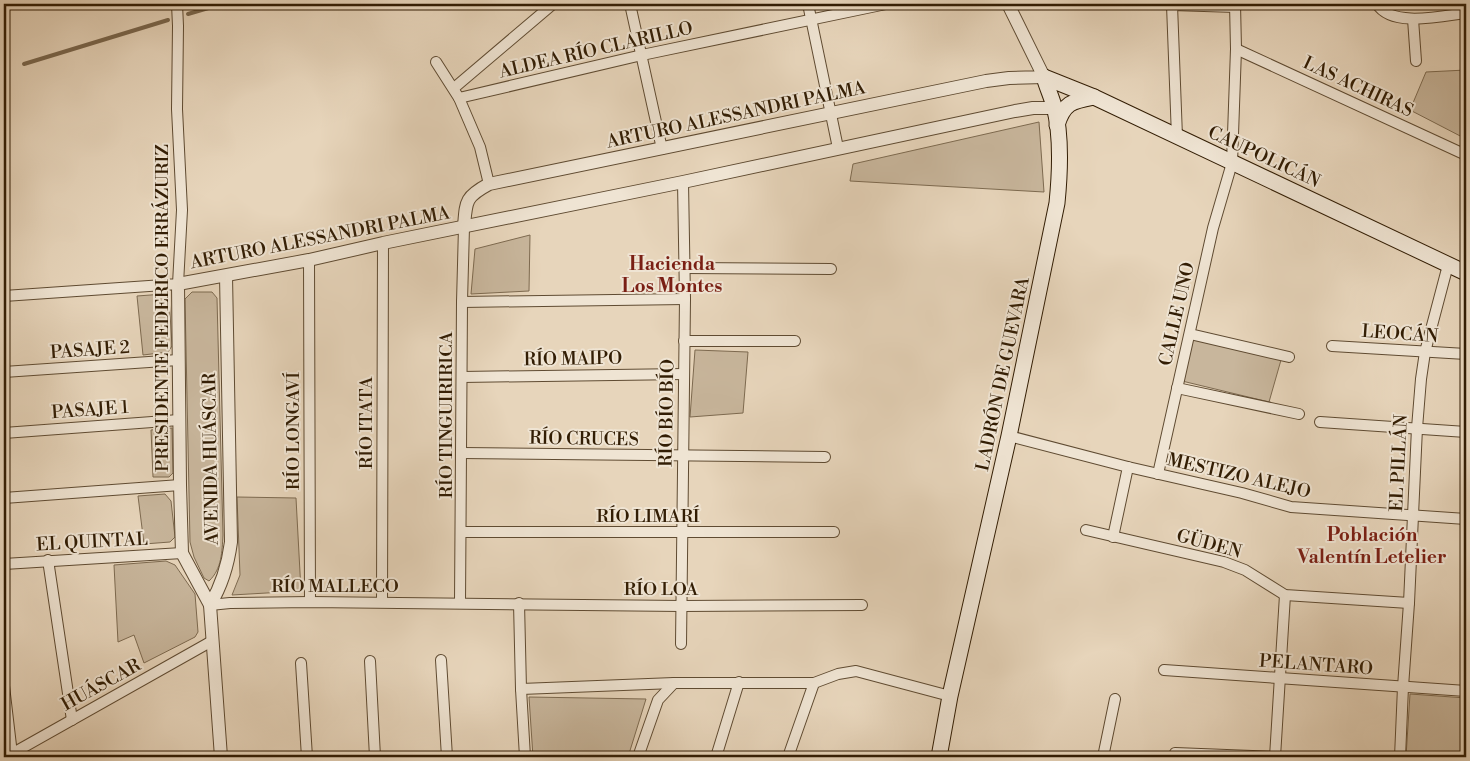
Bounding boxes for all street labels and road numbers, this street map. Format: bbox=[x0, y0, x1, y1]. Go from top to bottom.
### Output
street label: ALDEA RÍO CLARILLO bbox=[496, 17, 695, 84]
street label: LAS ACHIRAS bbox=[1299, 51, 1417, 123]
street label: ARTURO ALESSANDRI PALMA bbox=[603, 76, 868, 154]
street label: CAUPOLICÁN bbox=[1204, 121, 1324, 193]
street label: PRESIDENTE FEDERICO ERRÁZURIZ bbox=[151, 144, 174, 472]
street label: ARTURO ALESSANDRI PALMA bbox=[187, 201, 452, 275]
street label: CALLE UNO bbox=[1154, 260, 1200, 368]
street label: LADRÓN DE GUEVARA bbox=[971, 274, 1035, 473]
street label: LEOCÁN bbox=[1361, 320, 1440, 348]
street label: RÍO TINGUIRIRICA bbox=[435, 331, 458, 498]
street label: PASAJE 2 bbox=[49, 336, 131, 364]
street label: RÍO MAIPO bbox=[524, 347, 622, 371]
street label: RÍO BÍO BÍO bbox=[655, 359, 679, 467]
street label: AVENIDA HUÁSCAR bbox=[198, 372, 224, 546]
street label: RÍO LONGAVÍ bbox=[282, 372, 305, 490]
street label: RÍO ITATA bbox=[355, 376, 378, 469]
street label: PASAJE 1 bbox=[50, 396, 130, 424]
street label: EL PILLÁN bbox=[1385, 413, 1413, 512]
street label: RÍO CRUCES bbox=[529, 427, 639, 451]
street label: MESTIZO ALEJO bbox=[1165, 448, 1313, 504]
street label: RÍO LIMARÍ bbox=[596, 505, 700, 528]
street label: GÜDEN bbox=[1174, 524, 1245, 564]
street label: EL QUINTAL bbox=[36, 528, 148, 556]
street label: RÍO MALLECO bbox=[271, 575, 399, 598]
street label: RÍO LOA bbox=[624, 578, 699, 601]
street label: PELANTARO bbox=[1258, 650, 1374, 680]
street label: HUÁSCAR bbox=[57, 654, 145, 716]

